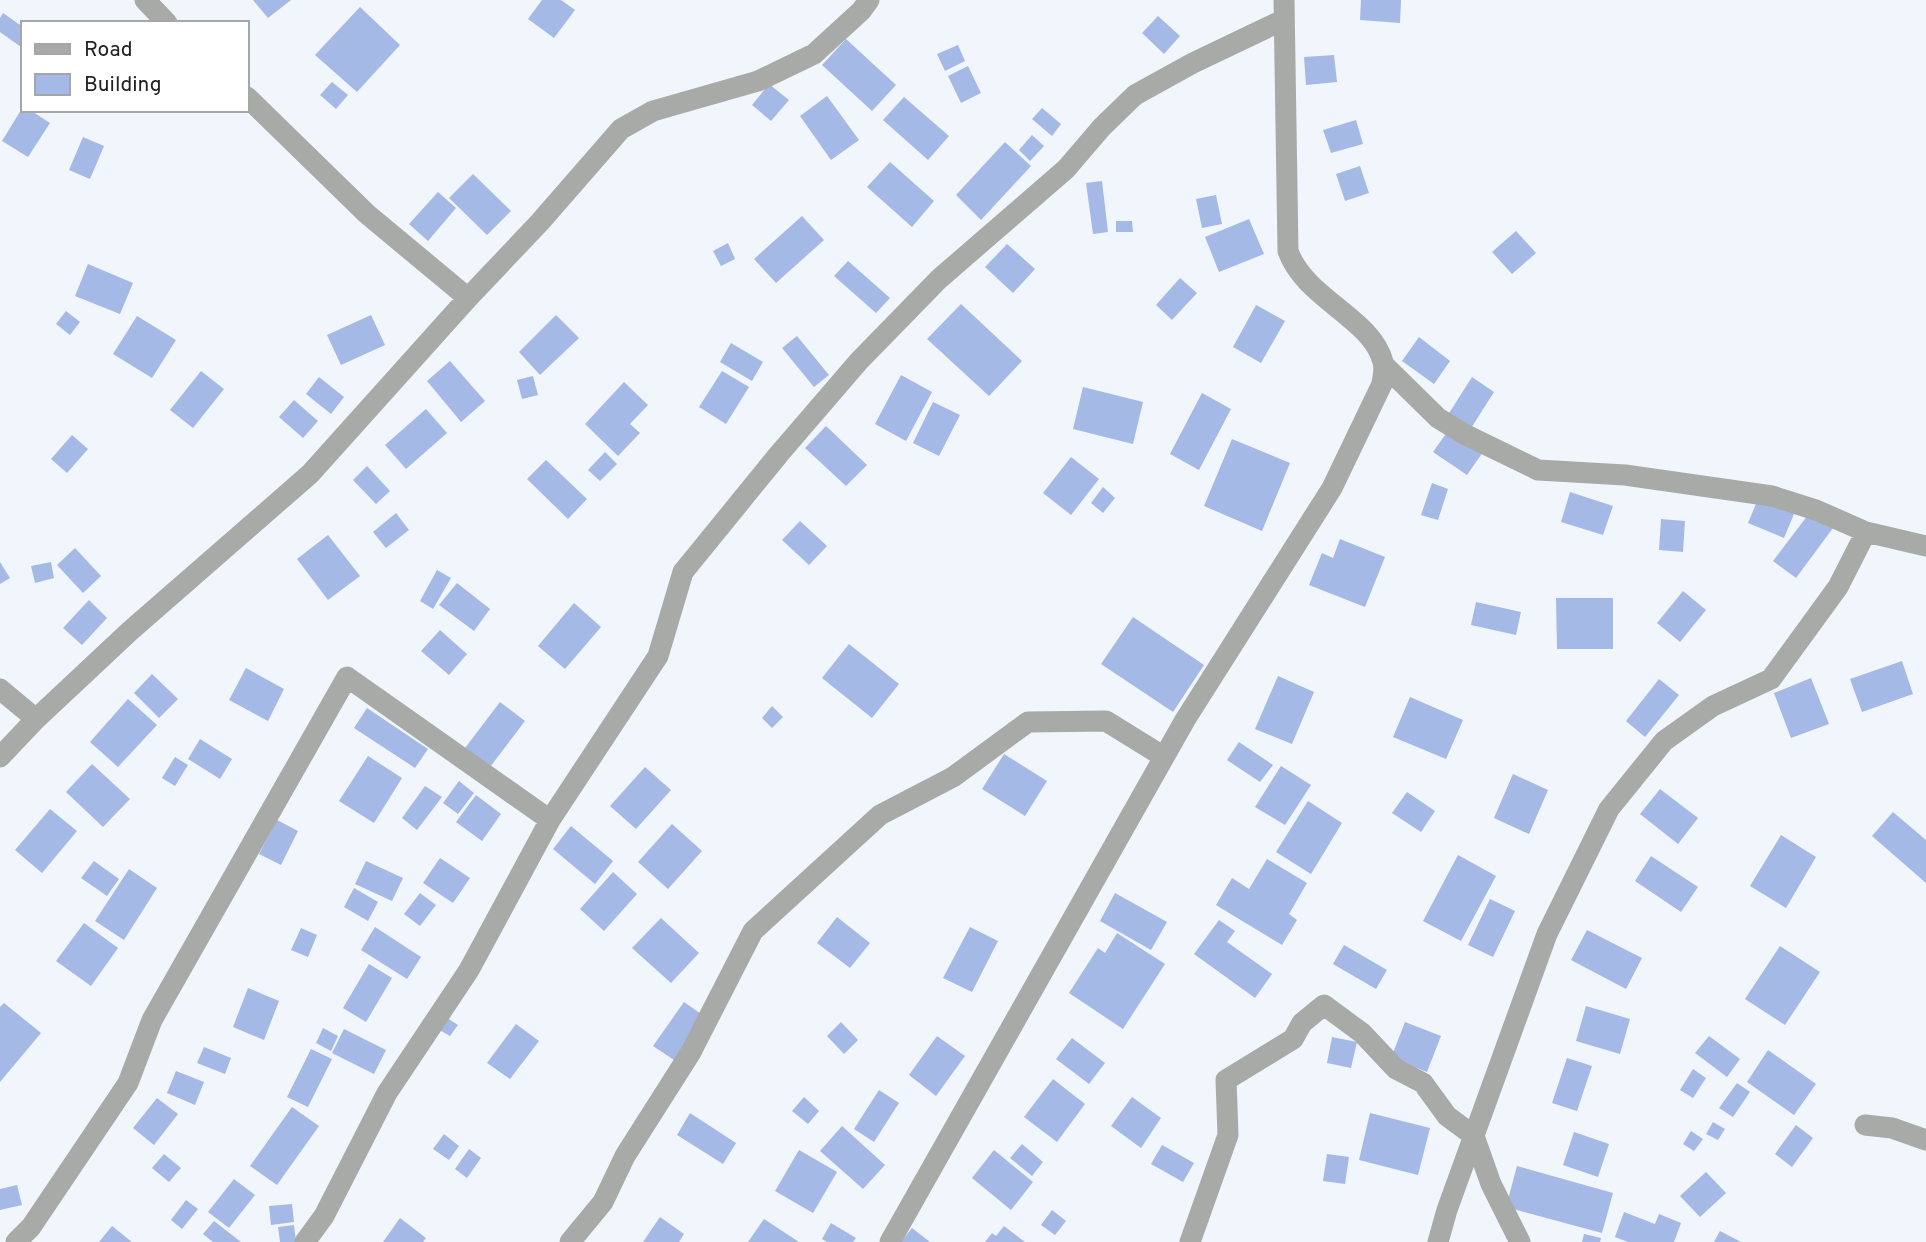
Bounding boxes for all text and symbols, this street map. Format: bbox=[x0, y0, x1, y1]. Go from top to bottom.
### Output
legend bbox=[21, 21, 248, 112]
text: Road bbox=[84, 37, 133, 64]
text: Building bbox=[84, 72, 162, 99]

